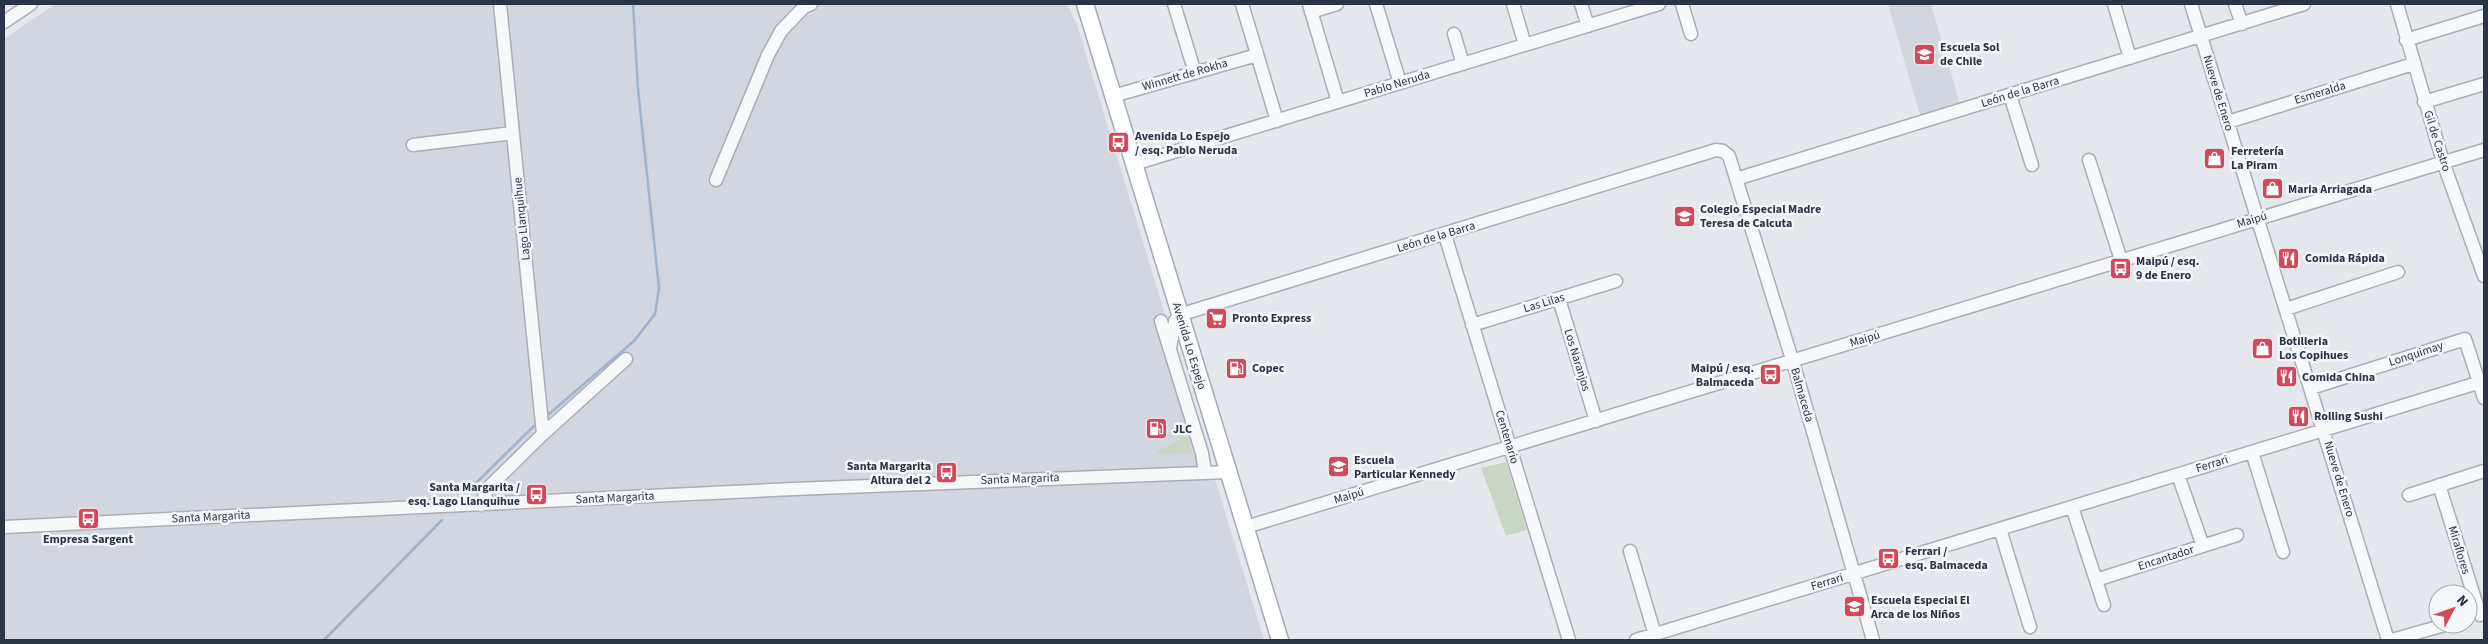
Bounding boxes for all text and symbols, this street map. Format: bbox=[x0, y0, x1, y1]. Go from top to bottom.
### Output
place label: Escuela Sol de Chile bbox=[1940, 39, 2000, 70]
school or university icon: Escuela Sol de Chile bbox=[1912, 42, 1936, 66]
street label: Nueve de Enero bbox=[2198, 53, 2238, 133]
street label: Winnett de Rokha bbox=[1140, 55, 1230, 95]
street label: Pablo Neruda bbox=[1362, 66, 1432, 102]
street label: León de la Barra bbox=[1979, 72, 2061, 112]
street label: Esmeralda bbox=[2292, 77, 2348, 109]
street label: Gil de Castro bbox=[2419, 108, 2455, 174]
place label: Avenida Lo Espejo / esq. Pablo Neruda bbox=[1134, 128, 1237, 159]
bus stop icon: Avenida Lo Espejo / esq. Pablo Neruda bbox=[1107, 131, 1131, 155]
place label: Ferretería La Piram bbox=[2231, 143, 2284, 174]
shop icon: Ferretería La Piram bbox=[2203, 146, 2227, 170]
street label: Lago Llanquihue bbox=[509, 177, 535, 261]
shop icon: Maria Arriagada bbox=[2260, 177, 2284, 201]
place label: Maria Arriagada bbox=[2288, 181, 2372, 198]
place label: Colegio Especial Madre Teresa de Calcuta bbox=[1700, 201, 1821, 232]
school or university icon: Colegio Especial Madre Teresa de Calcuta bbox=[1672, 204, 1696, 228]
street label: Maipú bbox=[2235, 207, 2269, 233]
street label: León de la Barra bbox=[1395, 217, 1477, 257]
restaurant icon: Comida Rápida bbox=[2277, 246, 2301, 270]
place label: Comida Rápida bbox=[2305, 250, 2385, 267]
place label: Maipú / esq. 9 de Enero bbox=[2136, 253, 2199, 284]
bus stop icon: Maipú / esq. 9 de Enero bbox=[2108, 256, 2132, 280]
street label: Las Lilas bbox=[1521, 289, 1567, 317]
street label: Avenida Lo Espejo bbox=[1168, 300, 1210, 392]
supermarket icon: Pronto Express bbox=[1204, 306, 1228, 330]
place label: Pronto Express bbox=[1232, 310, 1311, 327]
street label: Maipú bbox=[1848, 326, 1882, 352]
street label: Los Naranjos bbox=[1559, 327, 1595, 393]
place label: Botilleria Los Copihues bbox=[2279, 333, 2348, 364]
shop icon: Botilleria Los Copihues bbox=[2251, 336, 2275, 360]
street label: Lonquimay bbox=[2387, 337, 2446, 371]
fuel station icon: Copec bbox=[1224, 356, 1248, 380]
place label: Copec bbox=[1252, 360, 1285, 377]
place label: Maipú / esq. Balmaceda bbox=[1691, 360, 1754, 391]
bus stop icon: Maipú / esq. Balmaceda bbox=[1758, 363, 1782, 387]
restaurant icon: Comida China bbox=[2274, 365, 2298, 389]
street label: Balmaceda bbox=[1786, 366, 1818, 424]
place label: Comida China bbox=[2302, 369, 2375, 386]
restaurant icon: Rolling Sushi bbox=[2286, 404, 2310, 428]
street label: Centenario bbox=[1491, 408, 1523, 466]
place label: Rolling Sushi bbox=[2314, 408, 2383, 425]
fuel station icon: JLC bbox=[1145, 417, 1169, 441]
place label: JLC bbox=[1173, 421, 1192, 438]
street label: Nueve de Enero bbox=[2319, 439, 2359, 519]
street label: Ferrari bbox=[2194, 451, 2230, 477]
place label: Escuela Particular Kennedy bbox=[1354, 452, 1456, 483]
school or university icon: Escuela Particular Kennedy bbox=[1326, 455, 1350, 479]
place label: Santa Margarita Altura del 2 bbox=[847, 458, 931, 489]
bus stop icon: Santa Margarita Altura del 2 bbox=[935, 461, 959, 485]
street label: Santa Margarita bbox=[980, 469, 1060, 489]
place label: Santa Margarita / esq. Lago Llanquihue bbox=[408, 479, 520, 510]
bus stop icon: Santa Margarita / esq. Lago Llanquihue bbox=[524, 482, 548, 506]
street label: Maipú bbox=[1332, 483, 1366, 509]
street label: Santa Margarita bbox=[575, 487, 655, 509]
bus stop icon: Empresa Sargent bbox=[76, 506, 100, 530]
street label: Santa Margarita bbox=[171, 506, 251, 528]
street label: Miraflores bbox=[2444, 524, 2474, 576]
place label: Empresa Sargent bbox=[43, 531, 133, 548]
street label: Encantador bbox=[2136, 541, 2197, 575]
place label: Ferrari / esq. Balmaceda bbox=[1905, 543, 1988, 574]
bus stop icon: Ferrari / esq. Balmaceda bbox=[1877, 546, 1901, 570]
street label: Ferrari bbox=[1809, 569, 1845, 595]
north arrow bbox=[2428, 584, 2478, 634]
text: N bbox=[2451, 591, 2473, 611]
place label: Escuela Especial El Arca de los Niños bbox=[1870, 592, 1970, 623]
school or university icon: Escuela Especial El Arca de los Niños bbox=[1843, 595, 1867, 619]

